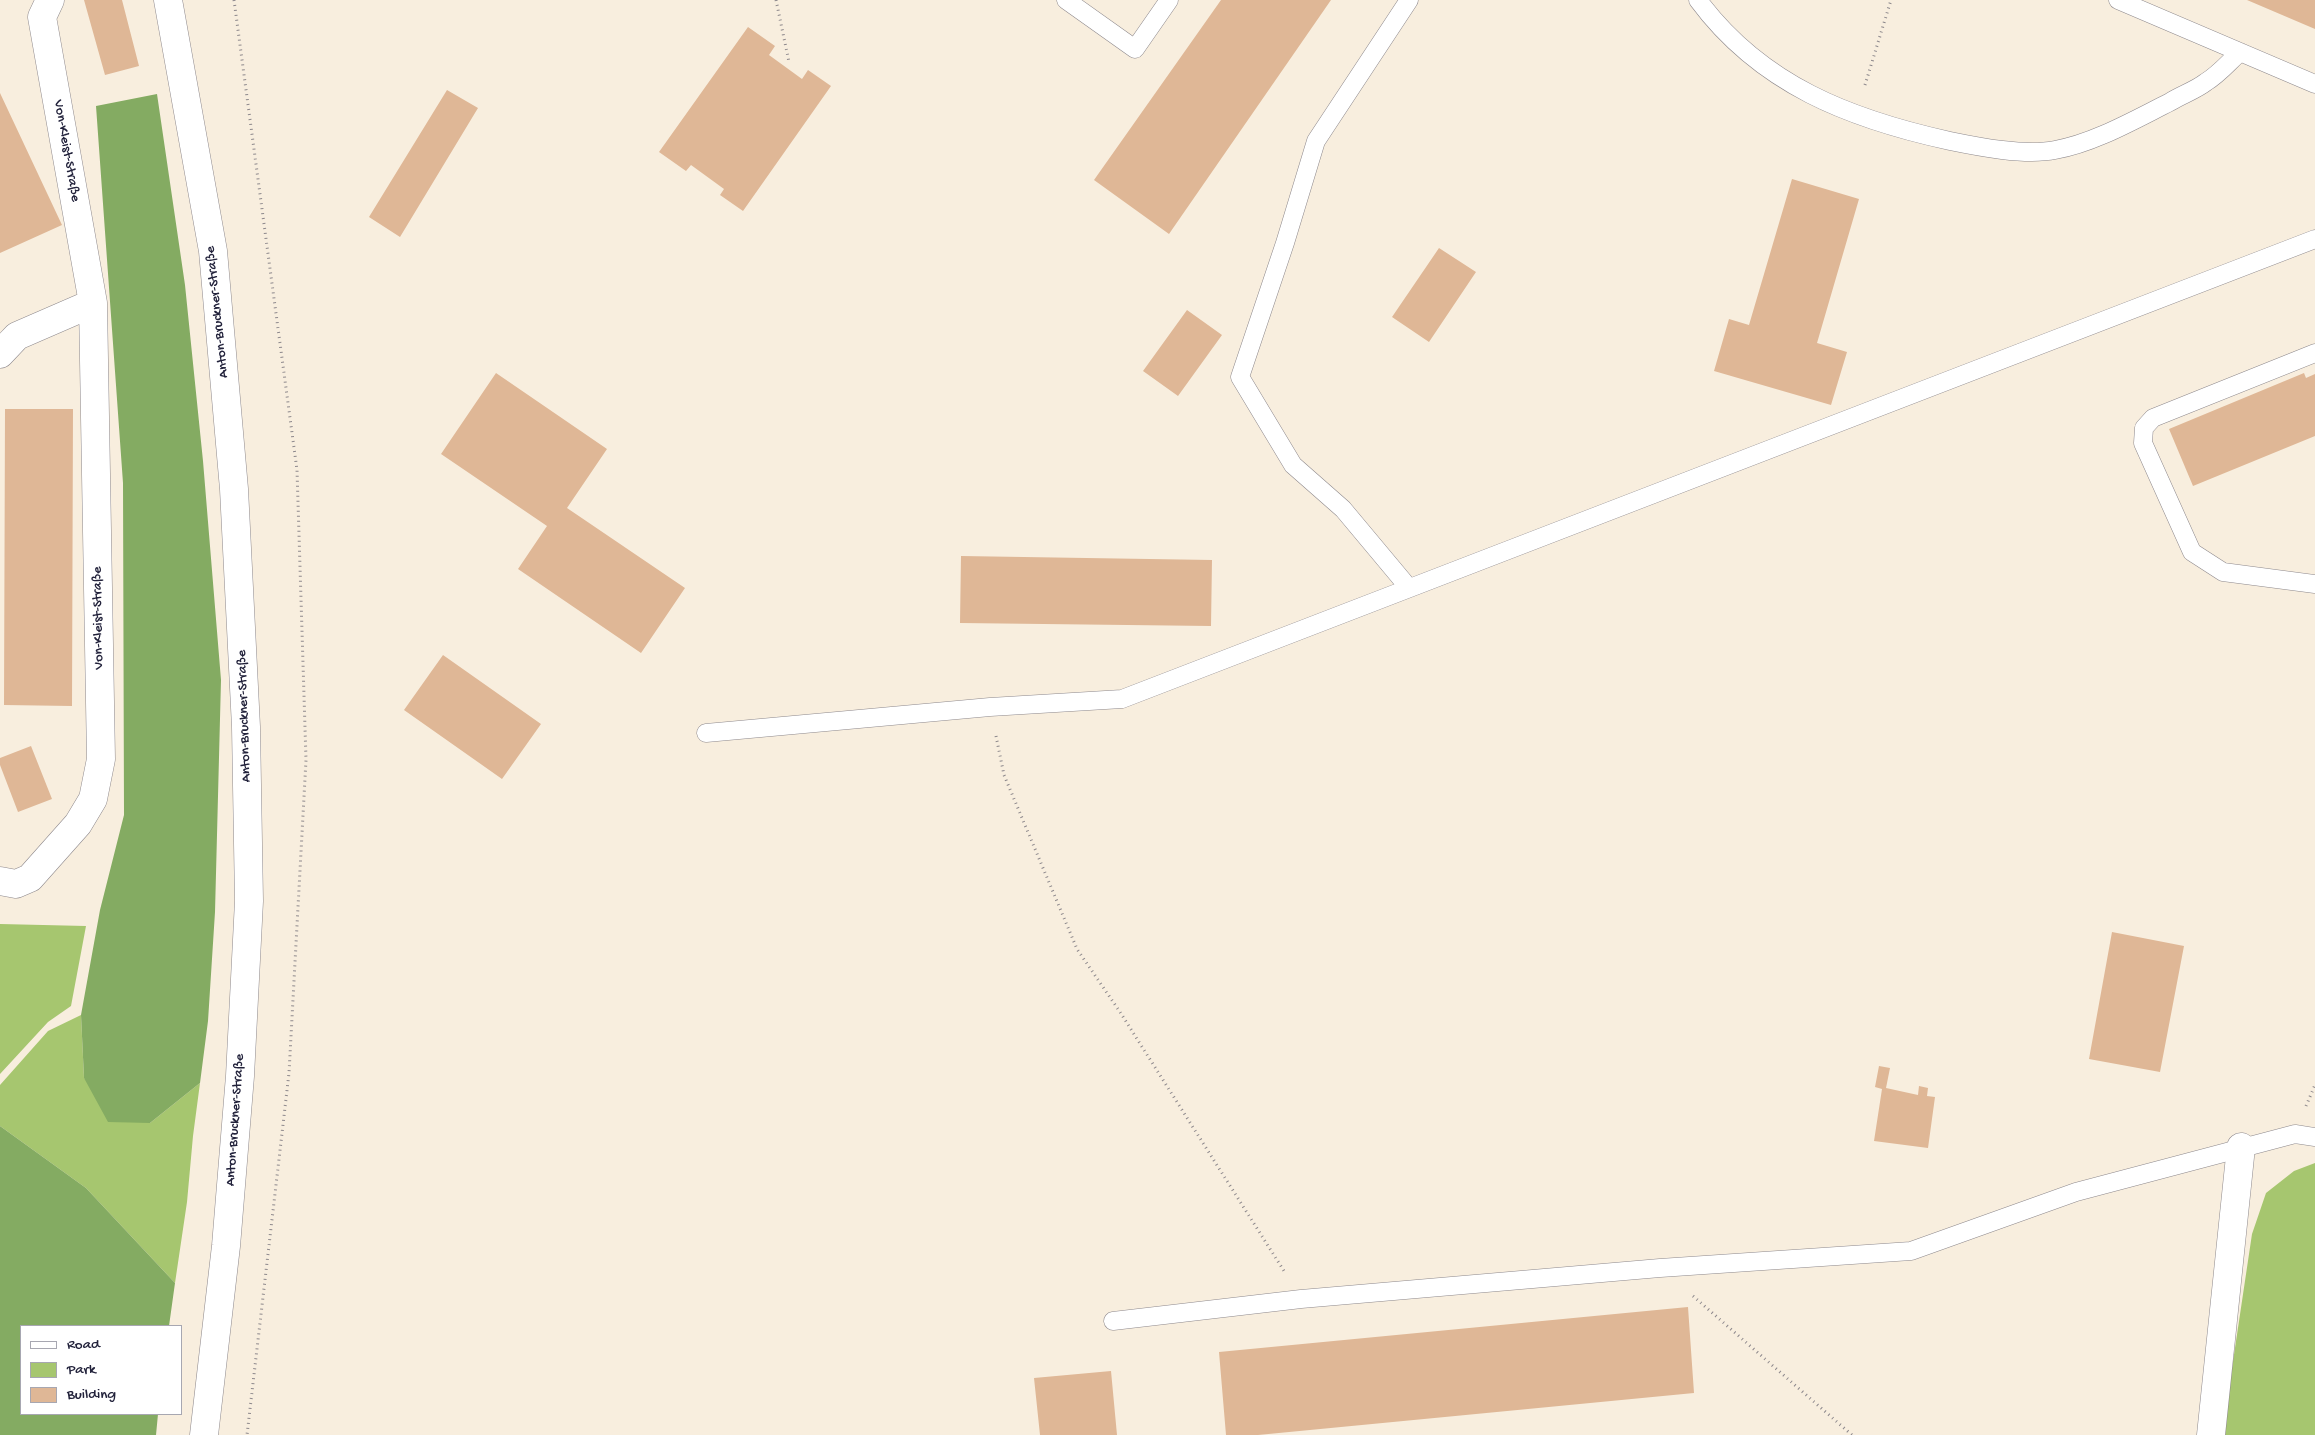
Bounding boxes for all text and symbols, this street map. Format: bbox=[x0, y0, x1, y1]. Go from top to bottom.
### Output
street label: Von-Kleist-Straße bbox=[49, 99, 83, 203]
street label: Anton-Bruckner-Straße bbox=[203, 245, 233, 379]
street label: Von-Kleist-Straße bbox=[90, 566, 108, 670]
street label: Anton-Bruckner-Straße bbox=[234, 649, 256, 783]
street label: Anton-Bruckner-Straße bbox=[223, 1053, 249, 1187]
legend bbox=[20, 1325, 182, 1415]
text: Road bbox=[67, 1336, 100, 1354]
text: Park bbox=[67, 1361, 96, 1379]
text: Building bbox=[67, 1386, 116, 1404]

